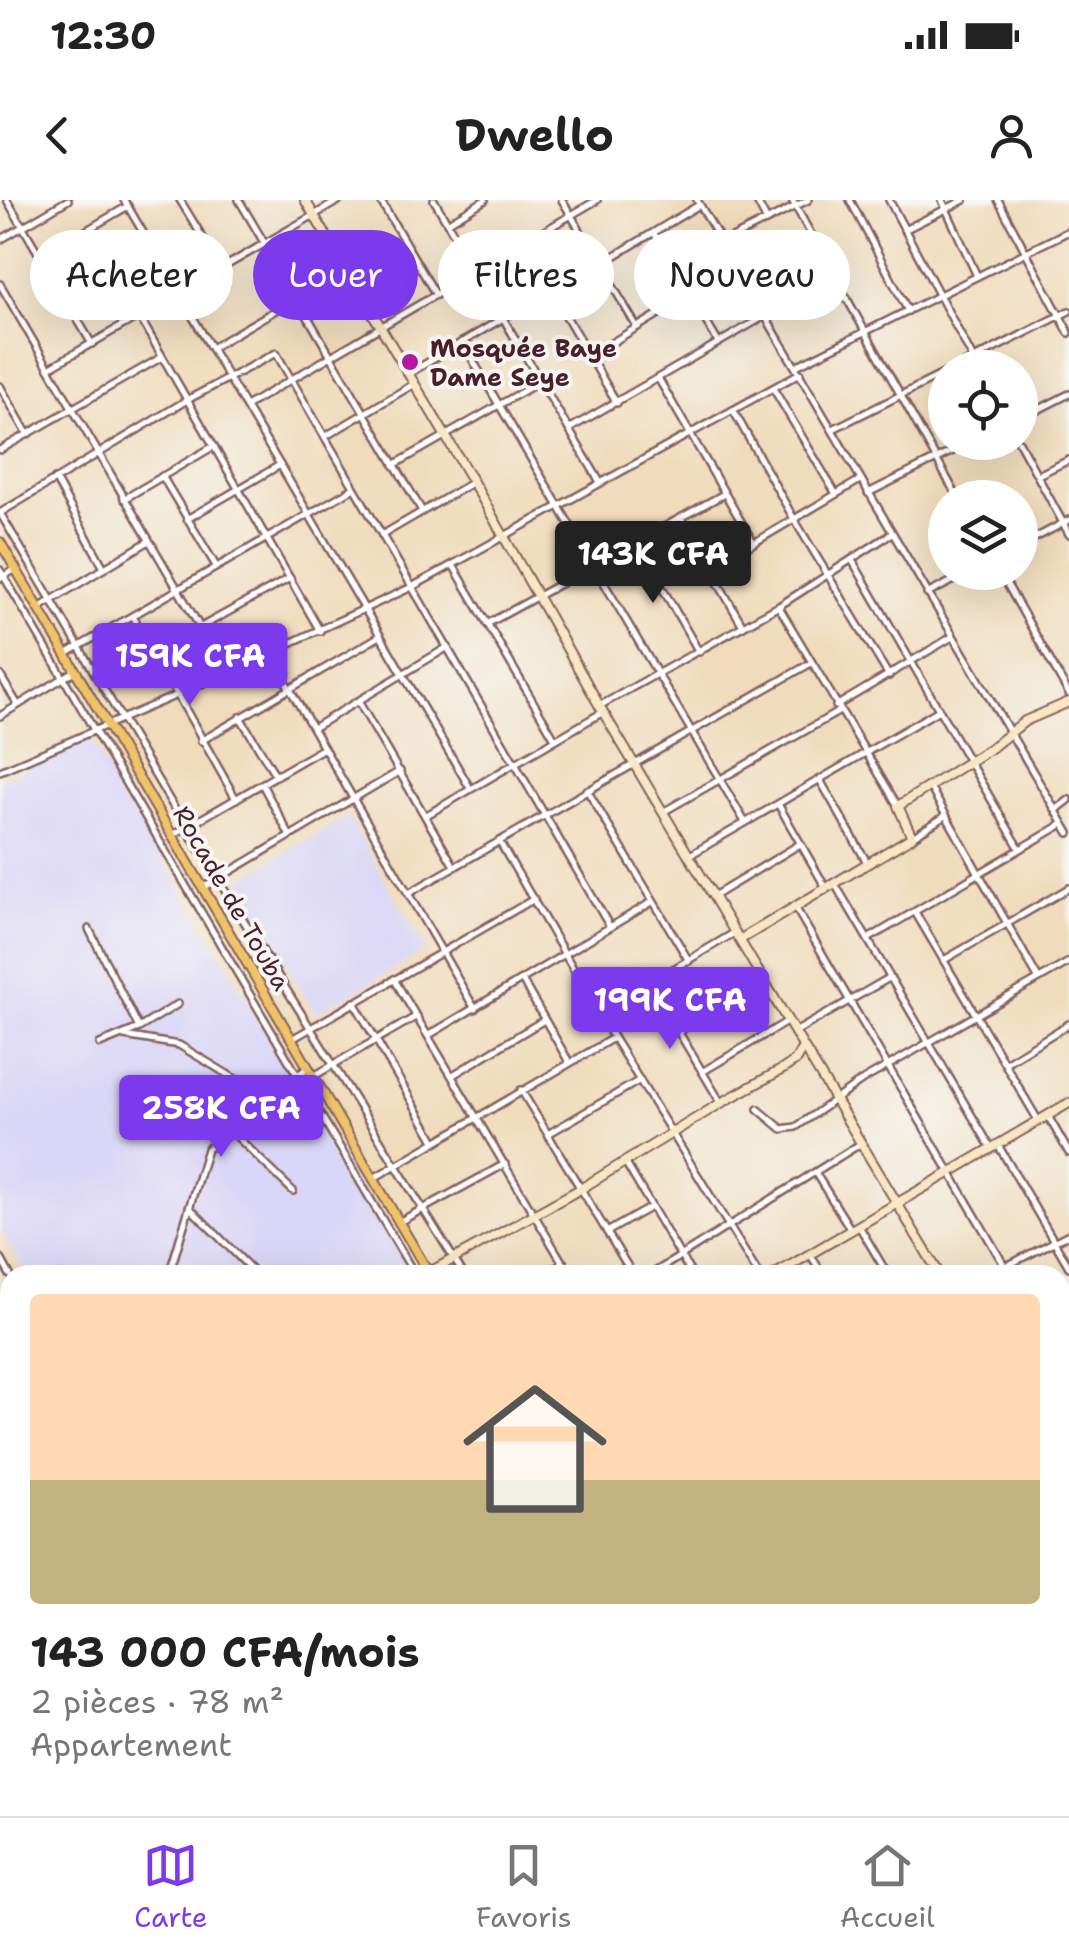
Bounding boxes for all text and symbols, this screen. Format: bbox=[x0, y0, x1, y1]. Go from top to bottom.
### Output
text: 12:30 bbox=[50, 10, 156, 61]
text: Dwello bbox=[455, 105, 614, 165]
icon: back bbox=[30, 108, 85, 163]
icon: person bbox=[984, 108, 1039, 163]
chip: Acheter bbox=[30, 230, 233, 320]
chip: Louer bbox=[253, 230, 418, 320]
chip: Filtres bbox=[438, 230, 614, 320]
chip: Nouveau bbox=[634, 230, 850, 320]
place label: Mosquée Baye Dame Seye bbox=[430, 331, 617, 394]
map controls bbox=[928, 350, 1038, 590]
button: locate bbox=[928, 350, 1038, 460]
marker: Mosquée Baye Dame Seye bbox=[399, 351, 421, 373]
button: layers bbox=[928, 480, 1038, 590]
pin: 143K CFA bbox=[550, 521, 756, 606]
text: 143K CFA bbox=[577, 532, 729, 575]
pin: 159K CFA bbox=[87, 623, 293, 708]
text: 159K CFA bbox=[114, 634, 266, 677]
street label: Rocade de Touba bbox=[165, 800, 299, 997]
pin: 199K CFA bbox=[567, 967, 773, 1052]
text: 199K CFA bbox=[593, 978, 747, 1021]
pin: 258K CFA bbox=[118, 1075, 324, 1160]
text: 258K CFA bbox=[141, 1086, 301, 1129]
icon: home bbox=[445, 1359, 625, 1539]
text: 143 000 CFA/mois bbox=[30, 1624, 420, 1680]
text: 2 pièces · 78 m² bbox=[30, 1680, 284, 1723]
text: Appartement bbox=[30, 1723, 232, 1766]
tab: Carte bbox=[134, 1838, 208, 1936]
tab: Favoris bbox=[476, 1838, 572, 1936]
tab: Accueil bbox=[840, 1838, 935, 1936]

